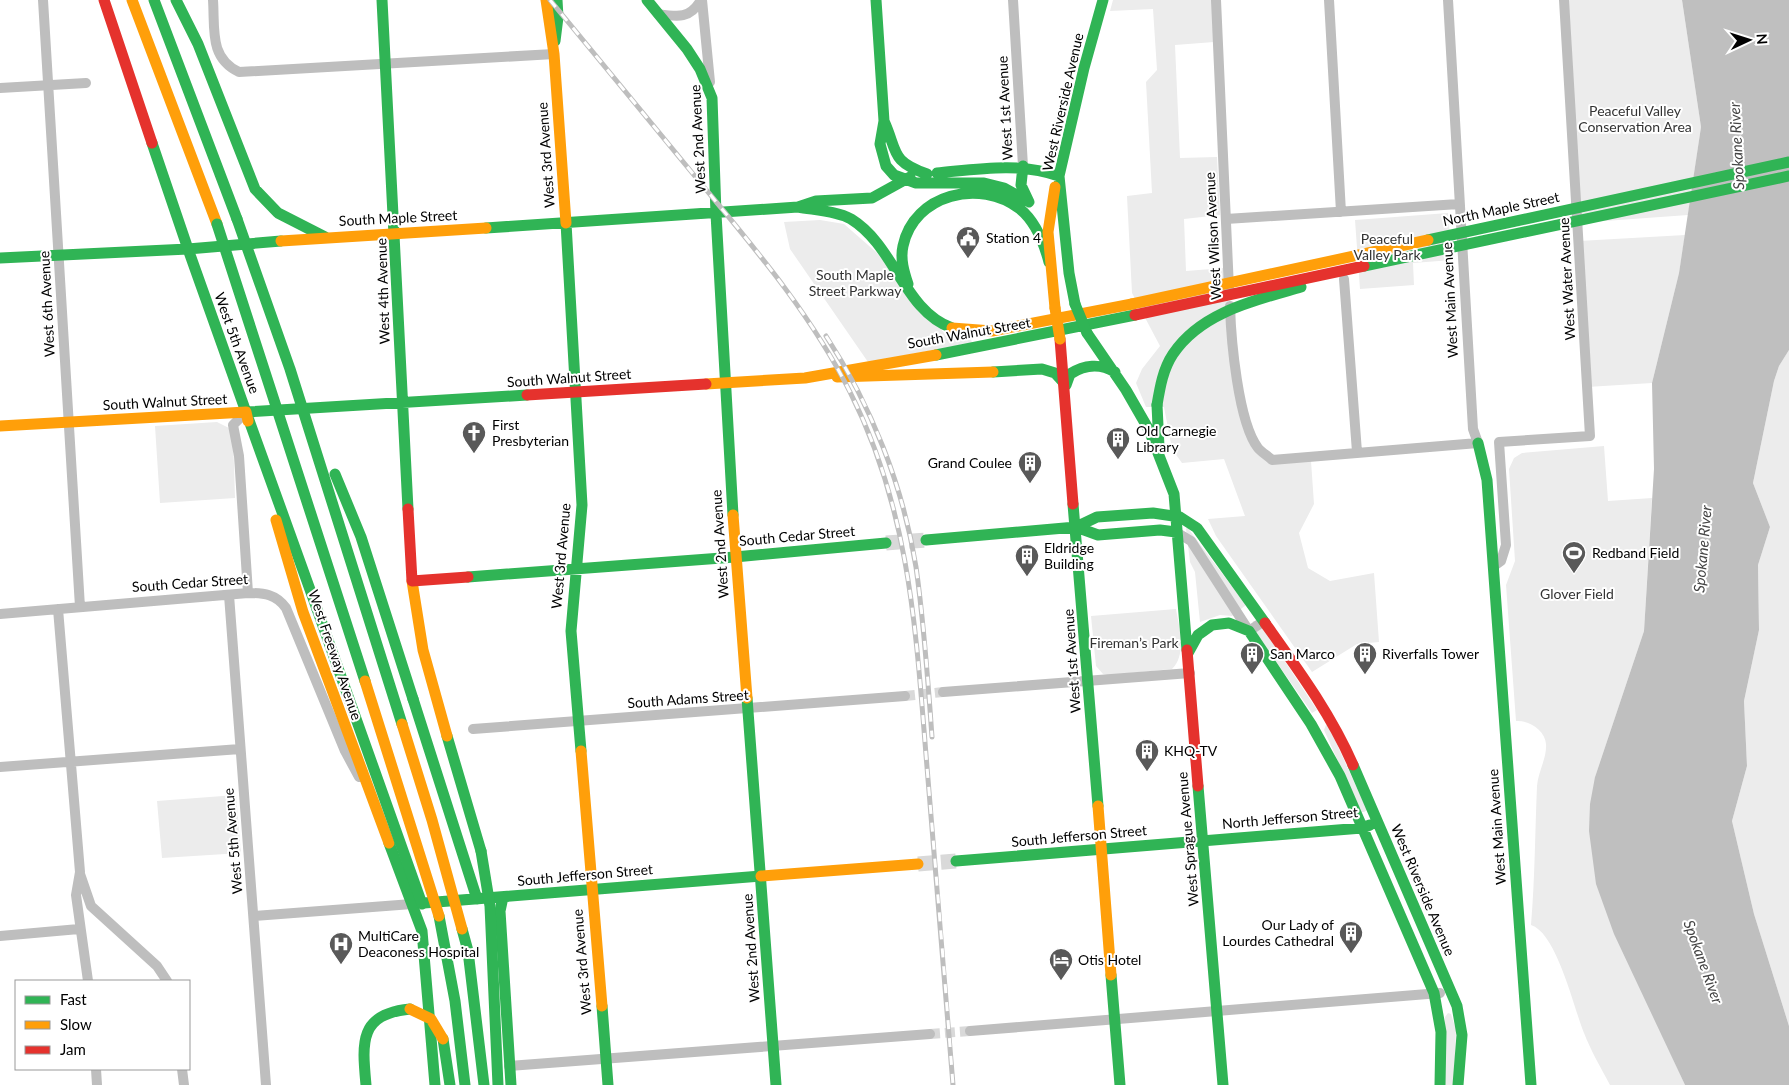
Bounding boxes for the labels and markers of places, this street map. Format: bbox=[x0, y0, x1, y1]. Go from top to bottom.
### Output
public building icon: Station 4 bbox=[955, 225, 981, 259]
place label: Station 4 bbox=[986, 229, 1041, 246]
place label: First Presbyterian bbox=[492, 416, 569, 449]
church icon: First Presbyterian bbox=[461, 420, 487, 454]
place label: Old Carnegie Library bbox=[1136, 422, 1216, 455]
building icon: Old Carnegie Library bbox=[1105, 426, 1131, 460]
building icon: Grand Coulee bbox=[1017, 450, 1043, 484]
place label: Grand Coulee bbox=[928, 454, 1012, 471]
place label: Eldridge Building bbox=[1044, 539, 1094, 572]
sports icon: Redband Field bbox=[1561, 540, 1587, 574]
building icon: Eldridge Building bbox=[1014, 543, 1040, 577]
place label: Redband Field bbox=[1592, 544, 1679, 561]
building icon: San Marco bbox=[1239, 641, 1265, 675]
building icon: Riverfalls Tower bbox=[1352, 641, 1378, 675]
place label: San Marco bbox=[1270, 645, 1335, 662]
place label: Riverfalls Tower bbox=[1382, 645, 1479, 662]
building icon: KHQ-TV bbox=[1134, 738, 1160, 772]
place label: KHQ-TV bbox=[1164, 742, 1218, 759]
place label: Our Lady of Lourdes Cathedral bbox=[1222, 916, 1334, 949]
building icon: Our Lady of Lourdes Cathedral bbox=[1338, 920, 1364, 954]
place label: MultiCare Deaconess Hospital bbox=[358, 927, 479, 960]
hospital icon: MultiCare Deaconess Hospital bbox=[328, 931, 354, 965]
hotel icon: Otis Hotel bbox=[1048, 947, 1074, 981]
place label: Otis Hotel bbox=[1078, 951, 1141, 968]

